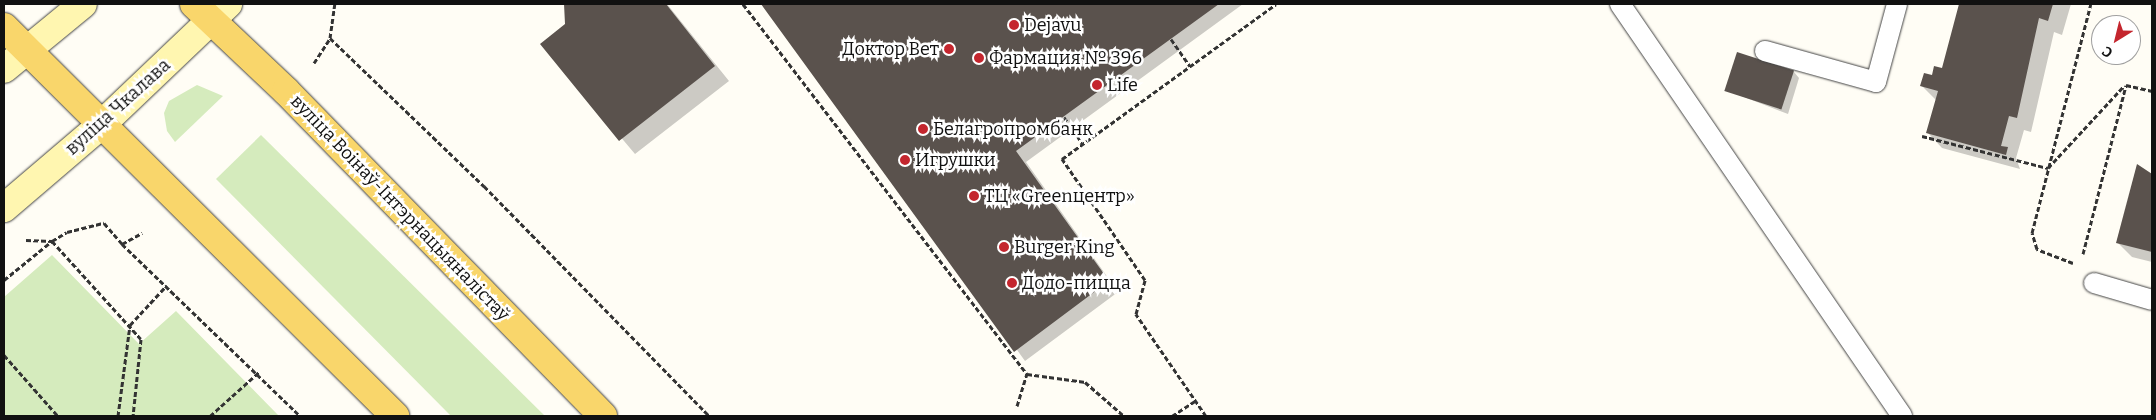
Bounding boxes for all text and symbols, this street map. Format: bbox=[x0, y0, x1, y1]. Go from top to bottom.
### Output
place label: Dejavu bbox=[1024, 14, 1081, 36]
north arrow bbox=[2091, 15, 2141, 65]
marker: Dejavu bbox=[1008, 19, 1020, 31]
place label: Доктор Вет bbox=[842, 38, 939, 60]
text: С bbox=[2099, 42, 2116, 61]
marker: Доктор Вет bbox=[943, 43, 955, 55]
place label: Фармация № 396 bbox=[989, 47, 1142, 69]
marker: Фармация № 396 bbox=[973, 52, 985, 64]
street label: вуліца Чкалава bbox=[61, 54, 175, 160]
place label: Life bbox=[1107, 74, 1138, 96]
marker: Life bbox=[1091, 79, 1103, 91]
street label: вуліца Воінаў-Інтэрнацыяналістаў bbox=[286, 91, 514, 325]
place label: Белагропромбанк bbox=[933, 118, 1093, 140]
marker: Белагропромбанк bbox=[917, 123, 929, 135]
place label: Игрушки bbox=[915, 149, 996, 171]
marker: Игрушки bbox=[899, 154, 911, 166]
place label: ТЦ «Greenцентр» bbox=[984, 185, 1135, 207]
marker: ТЦ «Greenцентр» bbox=[968, 190, 980, 202]
place label: Burger King bbox=[1014, 236, 1115, 258]
marker: Burger King bbox=[998, 241, 1010, 253]
place label: Додо-пицца bbox=[1022, 272, 1131, 294]
marker: Додо-пицца bbox=[1006, 277, 1018, 289]

